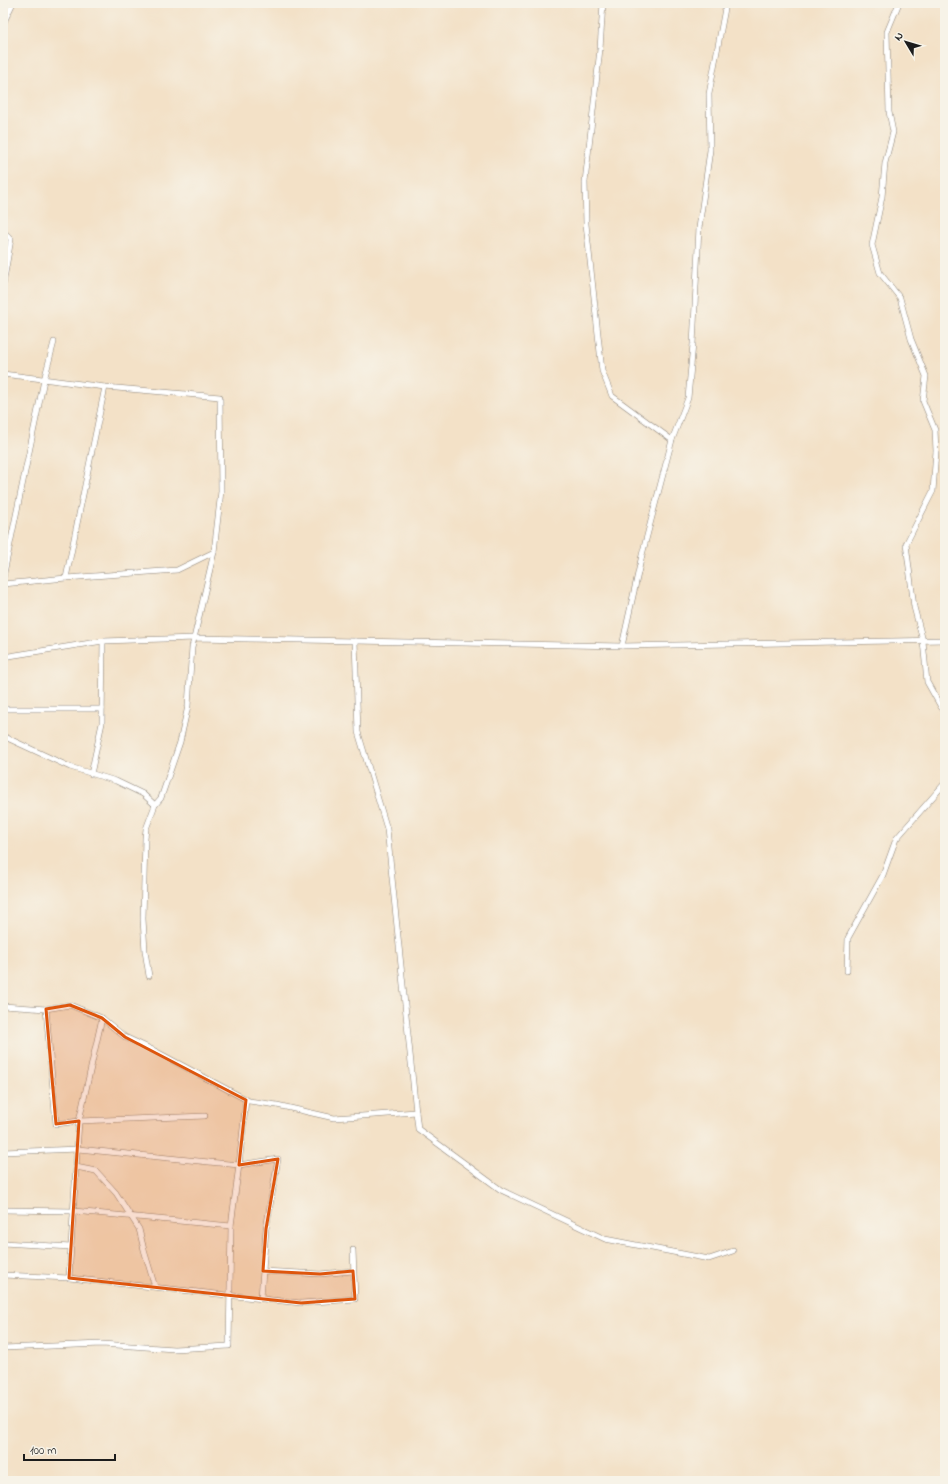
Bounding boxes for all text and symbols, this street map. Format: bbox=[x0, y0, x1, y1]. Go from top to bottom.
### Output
north arrow bbox=[886, 22, 926, 62]
text: N bbox=[890, 29, 908, 44]
scale bar bbox=[24, 1436, 115, 1462]
text: 100 m bbox=[30, 1442, 57, 1460]

